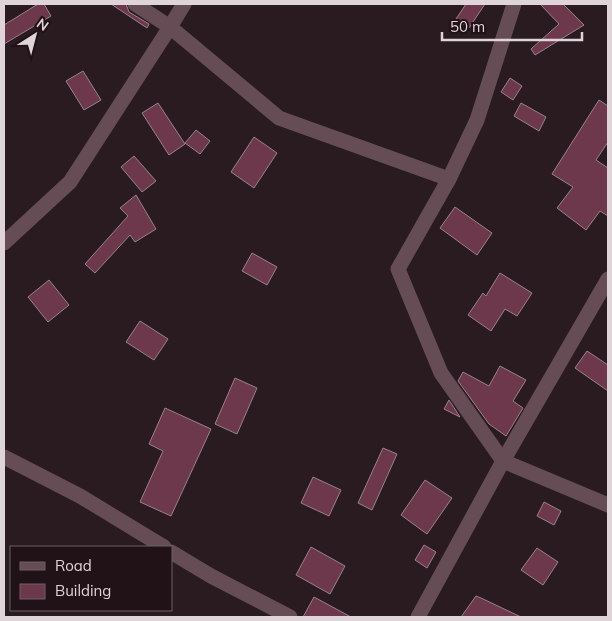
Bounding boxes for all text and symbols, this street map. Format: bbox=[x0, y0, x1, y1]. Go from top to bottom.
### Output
north arrow bbox=[10, 10, 60, 60]
scale bar bbox=[442, 10, 582, 42]
text: N bbox=[33, 14, 52, 35]
text: 50 m bbox=[450, 17, 485, 36]
legend bbox=[10, 546, 172, 611]
text: Road bbox=[55, 556, 92, 575]
text: Building bbox=[55, 581, 111, 600]

